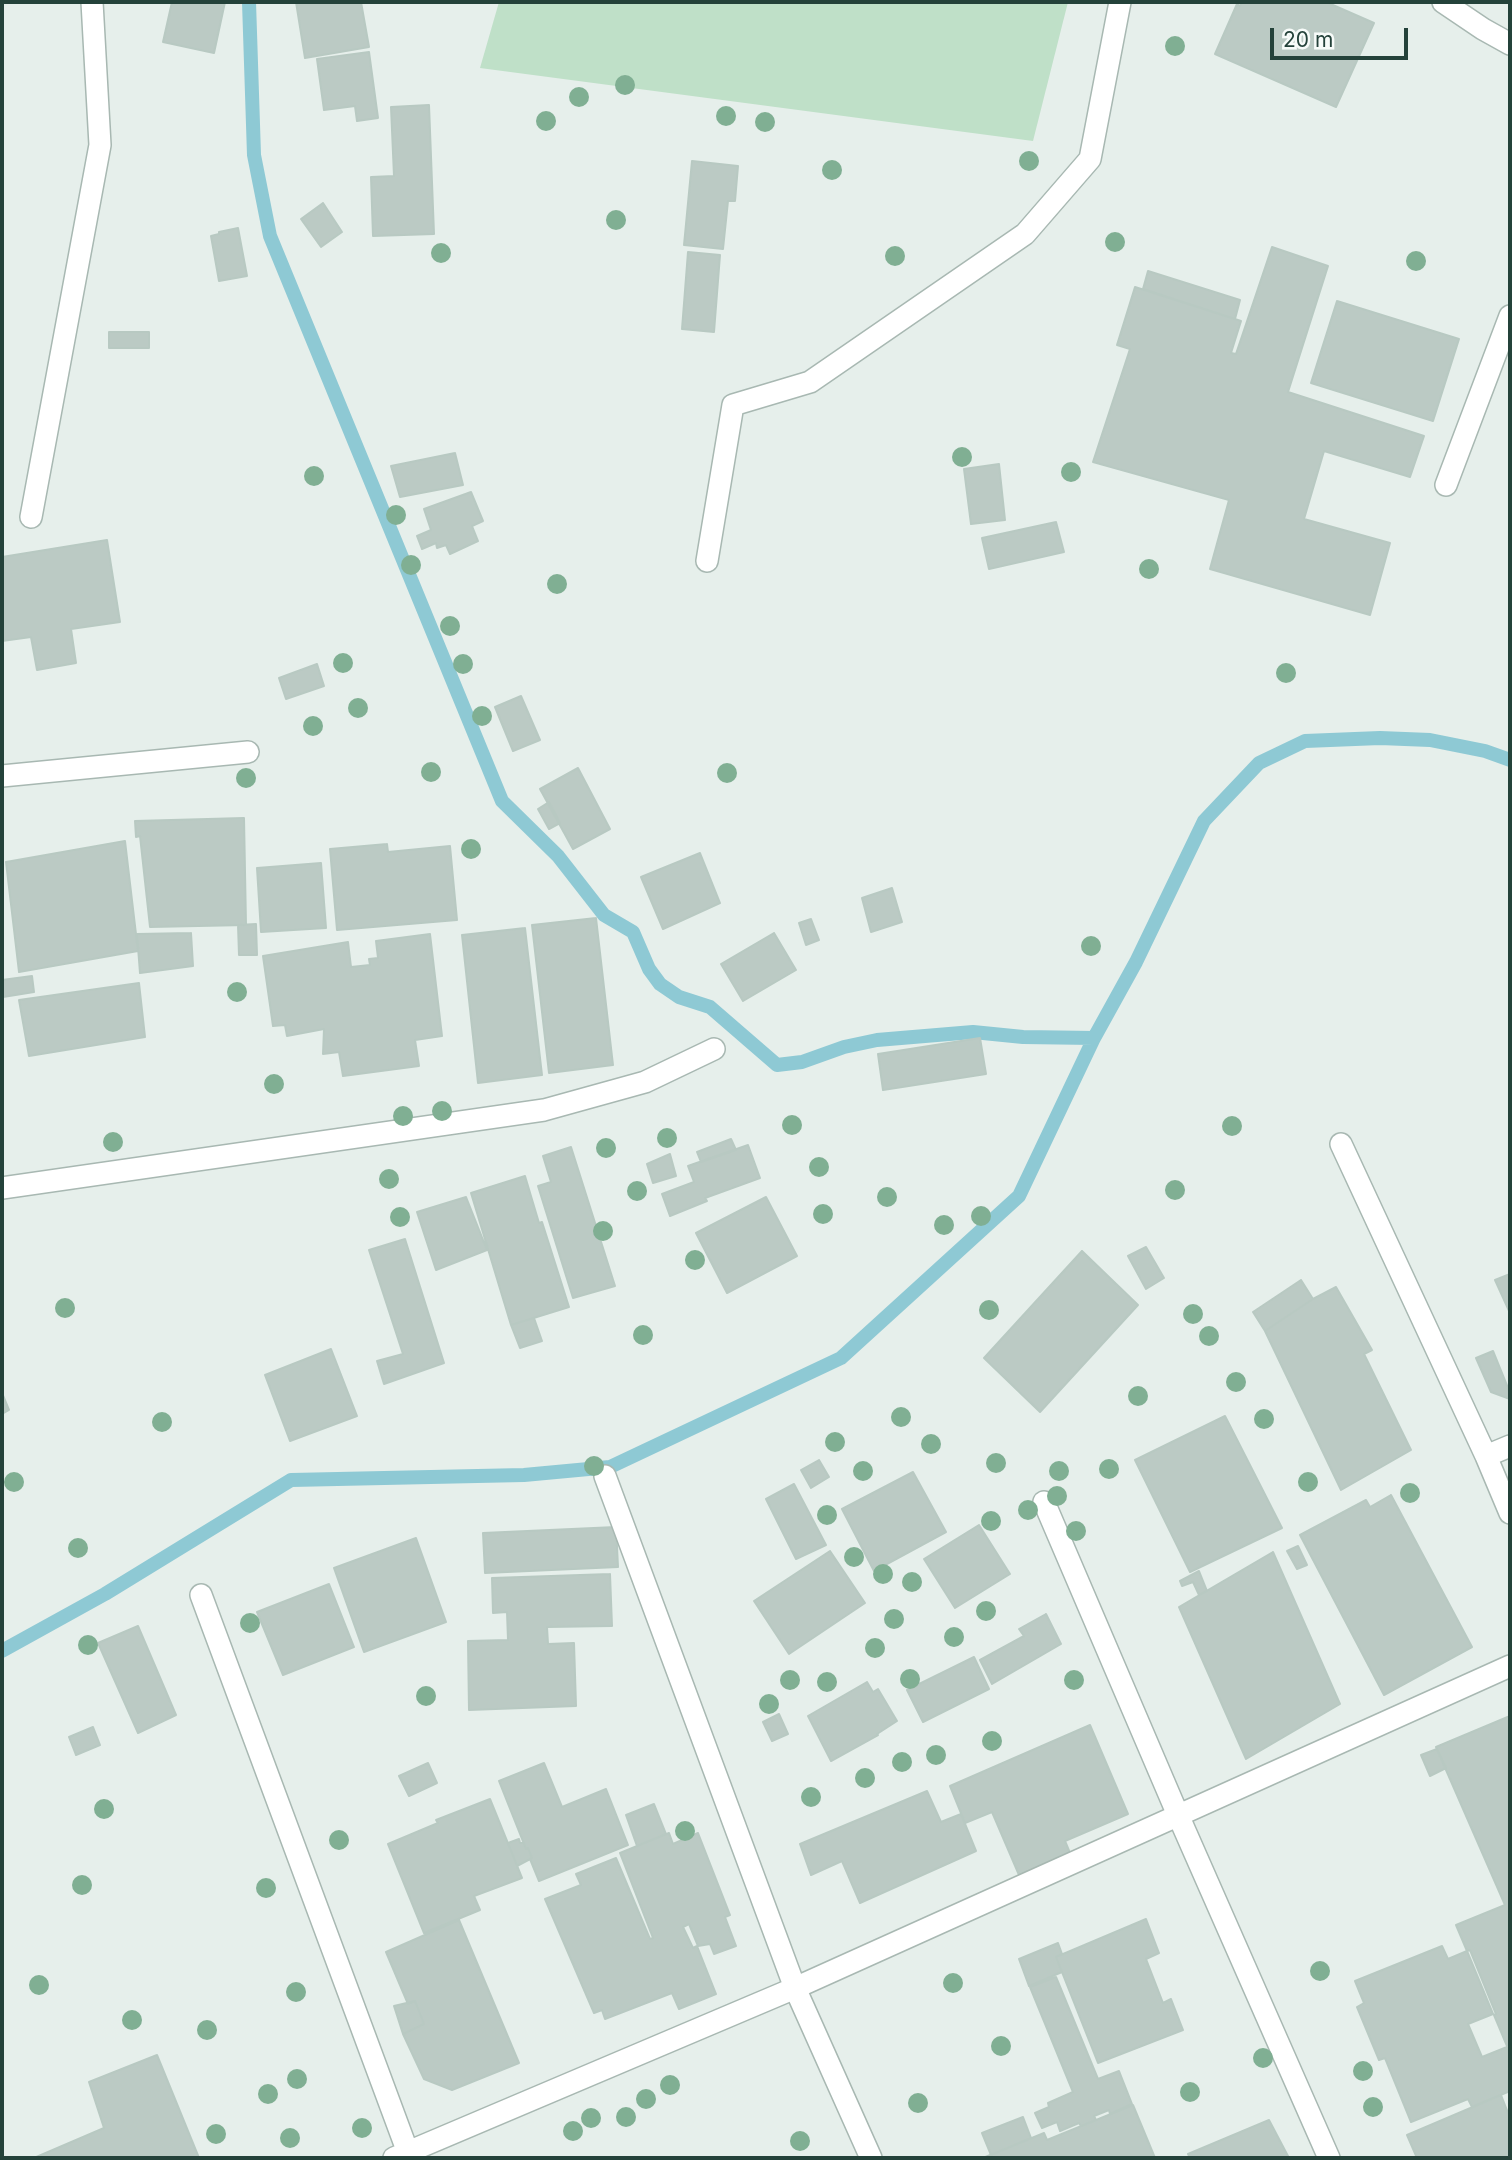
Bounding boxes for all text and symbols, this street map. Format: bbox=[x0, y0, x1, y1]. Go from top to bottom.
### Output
scale bar bbox=[1274, 14, 1412, 58]
text: 20 m bbox=[1283, 27, 1333, 52]

